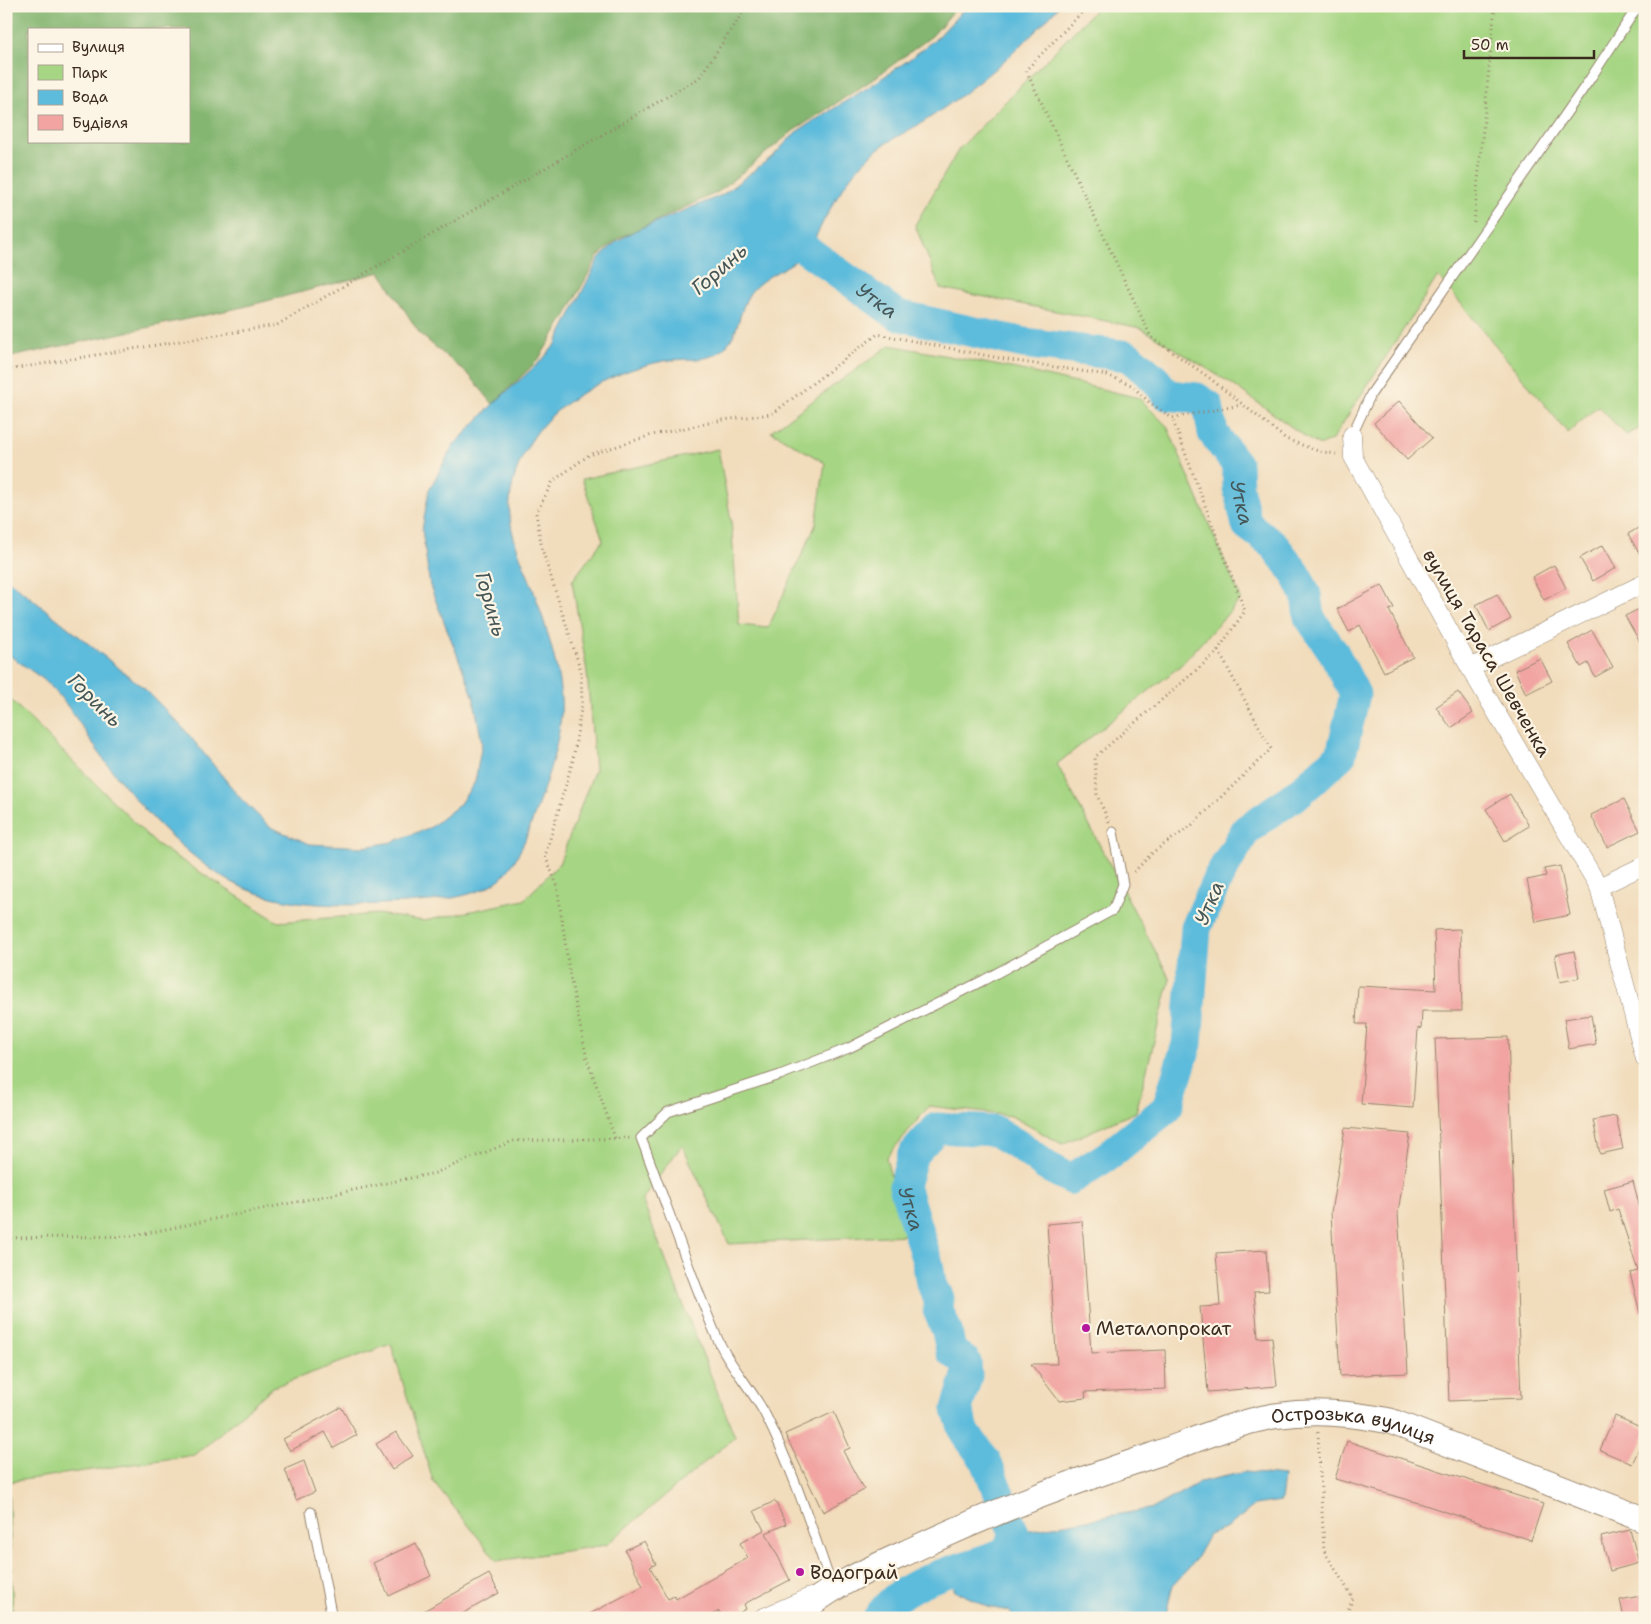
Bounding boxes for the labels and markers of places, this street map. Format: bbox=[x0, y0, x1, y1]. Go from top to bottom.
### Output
place label: Металопрокат bbox=[1096, 1316, 1231, 1341]
marker: Металопрокат bbox=[1080, 1322, 1092, 1334]
place label: Водограй bbox=[810, 1560, 898, 1585]
marker: Водограй bbox=[794, 1566, 806, 1578]

